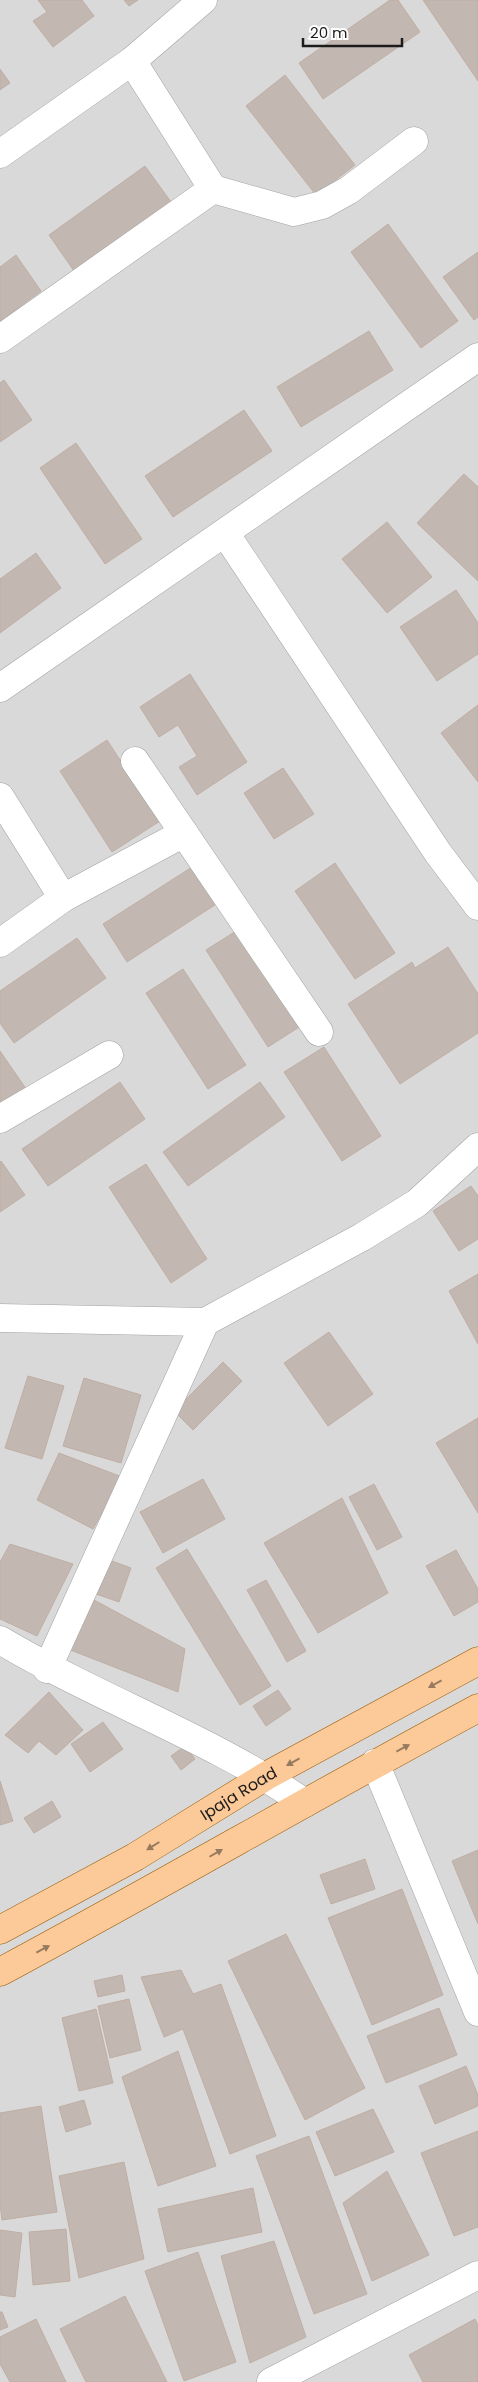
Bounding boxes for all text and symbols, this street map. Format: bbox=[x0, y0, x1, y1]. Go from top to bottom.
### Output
scale bar bbox=[303, 15, 402, 47]
text: 20 m bbox=[310, 22, 348, 43]
one-way arrow bbox=[428, 1680, 443, 1688]
one-way arrow bbox=[396, 1744, 411, 1752]
one-way arrow bbox=[285, 1758, 300, 1766]
street label: Ipaja Road bbox=[196, 1761, 281, 1826]
one-way arrow bbox=[147, 1841, 160, 1850]
one-way arrow bbox=[209, 1849, 223, 1858]
one-way arrow bbox=[36, 1944, 50, 1953]

